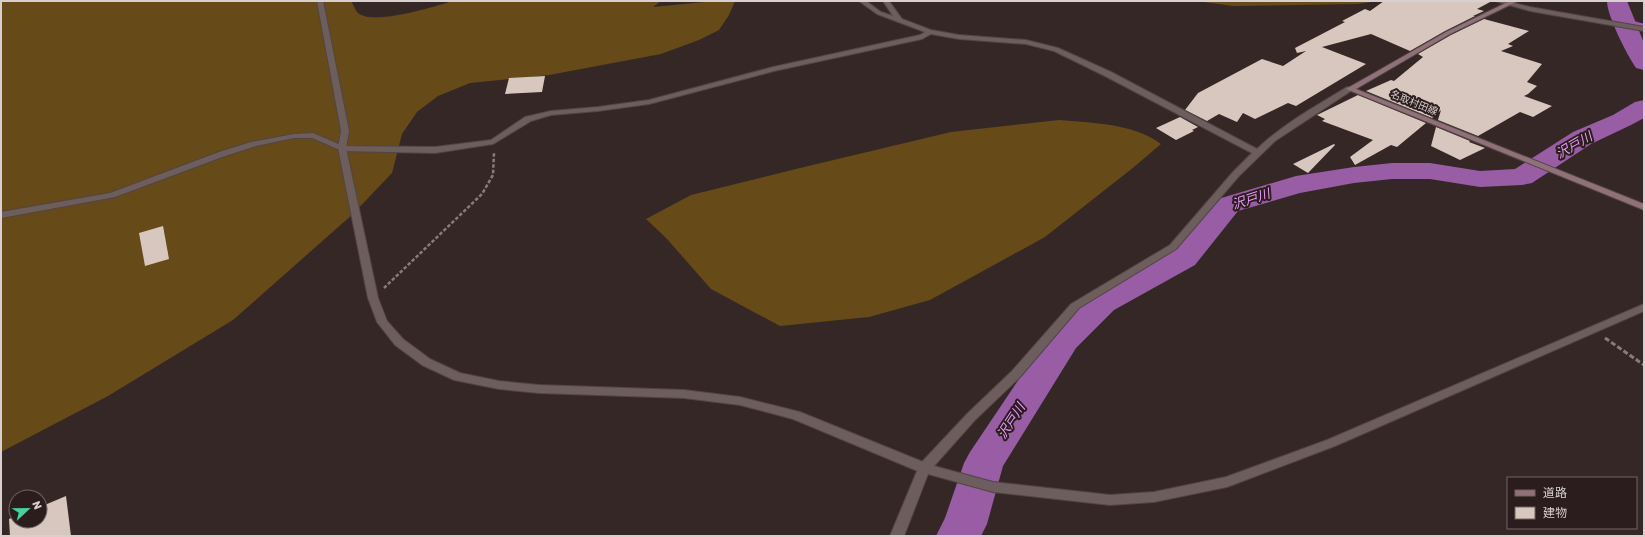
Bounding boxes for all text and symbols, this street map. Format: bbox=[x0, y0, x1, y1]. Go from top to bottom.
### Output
street label: 名取村田線 bbox=[1389, 88, 1439, 118]
water label: 沢戸川 bbox=[1553, 128, 1596, 161]
water label: 沢戸川 bbox=[1230, 185, 1274, 212]
water label: 沢戸川 bbox=[994, 399, 1029, 441]
legend bbox=[1507, 477, 1637, 529]
text: 道路 bbox=[1543, 486, 1567, 500]
north arrow bbox=[8, 489, 48, 529]
text: N bbox=[29, 499, 44, 512]
text: 建物 bbox=[1543, 506, 1567, 520]

